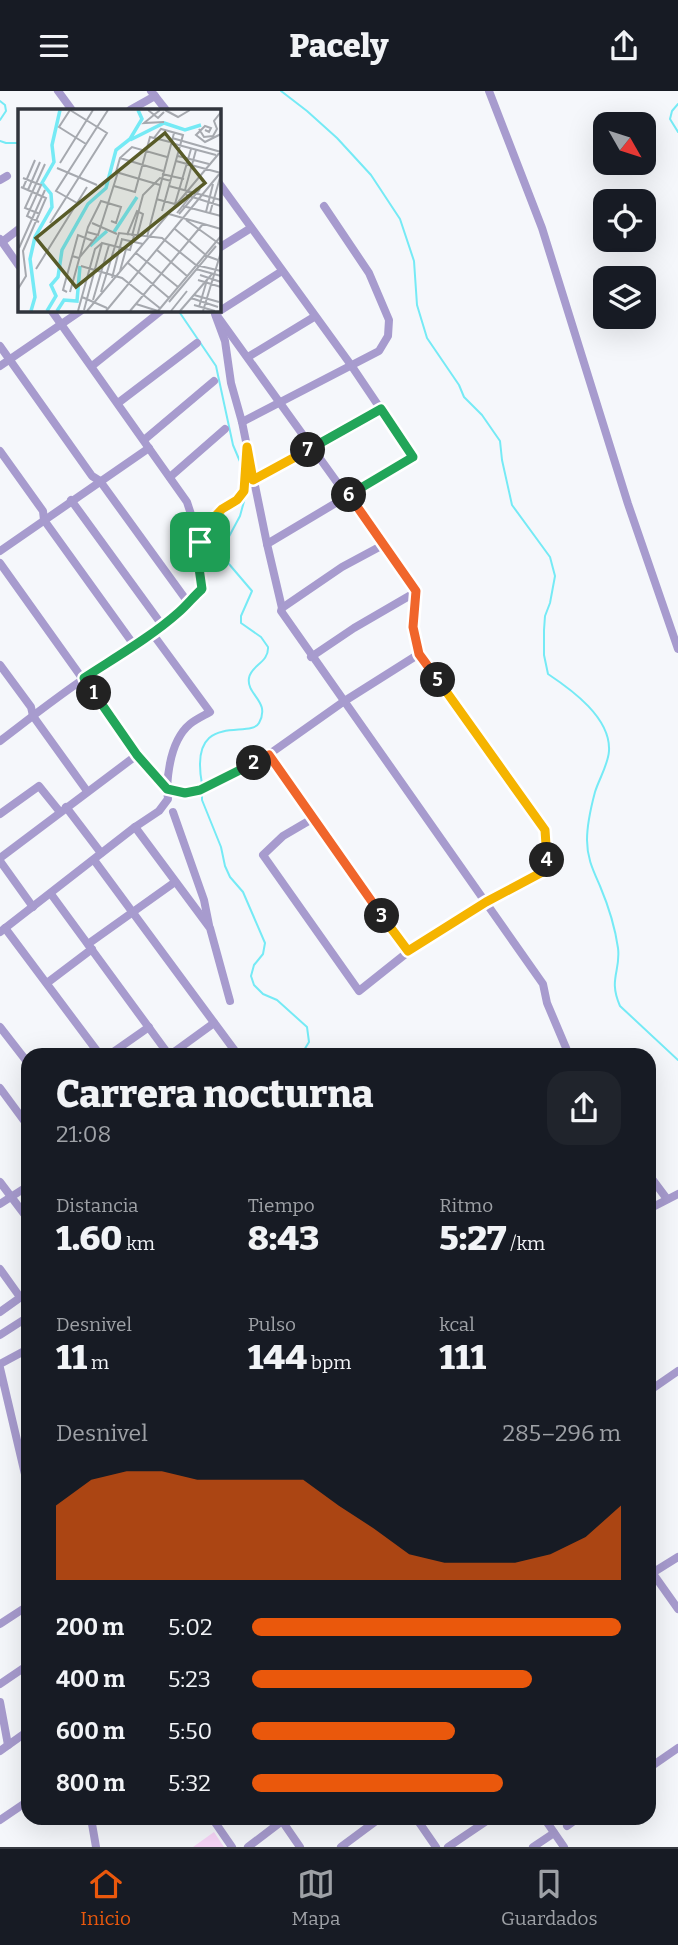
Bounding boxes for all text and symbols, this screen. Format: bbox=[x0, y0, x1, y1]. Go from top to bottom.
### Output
icon: menu bbox=[35, 27, 73, 65]
text: Pacely bbox=[289, 27, 389, 65]
icon: share bbox=[605, 27, 643, 65]
inset map bbox=[18, 109, 220, 311]
north arrow bbox=[593, 112, 656, 175]
map controls bbox=[593, 112, 656, 329]
button: locate bbox=[593, 189, 656, 252]
button: layers bbox=[593, 266, 656, 329]
pin: 7 bbox=[290, 433, 326, 467]
text: 7 bbox=[302, 438, 313, 461]
pin: 6 bbox=[332, 477, 366, 513]
text: 6 bbox=[343, 483, 354, 506]
pin bbox=[170, 512, 230, 572]
icon: arrive bbox=[181, 523, 219, 561]
pin: 5 bbox=[420, 663, 456, 697]
text: 5 bbox=[432, 668, 443, 691]
pin: 1 bbox=[76, 675, 112, 711]
text: 1 bbox=[89, 681, 98, 704]
pin: 2 bbox=[236, 745, 272, 781]
text: 2 bbox=[248, 751, 259, 774]
pin: 4 bbox=[530, 843, 564, 877]
text: 4 bbox=[541, 848, 552, 871]
pin: 3 bbox=[364, 899, 400, 933]
text: 3 bbox=[376, 904, 387, 927]
text: Carrera nocturna bbox=[56, 1071, 373, 1117]
button: share bbox=[547, 1071, 621, 1145]
text: 21:08 bbox=[56, 1120, 111, 1148]
text: Distancia bbox=[56, 1194, 138, 1217]
text: Tiempo bbox=[248, 1194, 315, 1217]
text: Ritmo bbox=[439, 1194, 493, 1217]
text: 1.60 bbox=[56, 1217, 122, 1259]
text: 8:43 bbox=[248, 1217, 319, 1259]
text: 5:27 bbox=[439, 1217, 507, 1259]
text: km bbox=[122, 1232, 155, 1255]
text: /km bbox=[507, 1232, 545, 1255]
text: Desnivel bbox=[56, 1313, 132, 1336]
text: Pulso bbox=[248, 1313, 296, 1336]
text: kcal bbox=[439, 1313, 475, 1336]
text: 11 bbox=[56, 1336, 87, 1378]
text: 144 bbox=[248, 1336, 307, 1378]
text: 111 bbox=[439, 1336, 486, 1378]
text: m bbox=[87, 1351, 109, 1374]
text: bpm bbox=[307, 1351, 351, 1374]
text: Desnivel bbox=[56, 1419, 148, 1447]
text: 285–296 m bbox=[503, 1419, 621, 1447]
text: 200 m bbox=[56, 1613, 124, 1641]
text: 5:02 bbox=[168, 1613, 212, 1641]
text: 400 m bbox=[56, 1665, 125, 1693]
text: 5:23 bbox=[168, 1665, 211, 1693]
text: 600 m bbox=[56, 1717, 125, 1745]
text: 5:50 bbox=[168, 1717, 212, 1745]
text: 800 m bbox=[56, 1769, 125, 1797]
text: 5:32 bbox=[168, 1769, 211, 1797]
tab: Inicio bbox=[80, 1865, 131, 1930]
tab: Mapa bbox=[292, 1865, 340, 1930]
tab: Guardados bbox=[501, 1865, 598, 1930]

